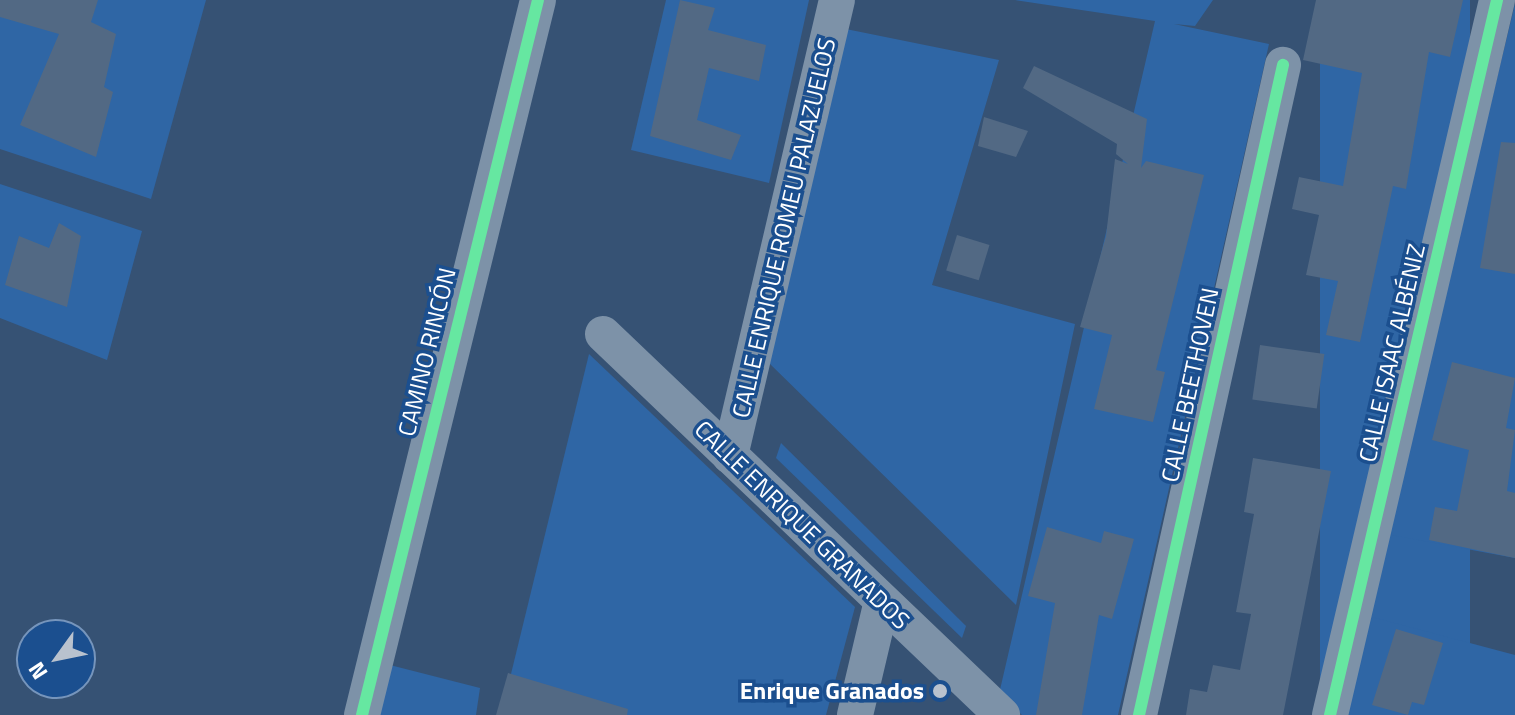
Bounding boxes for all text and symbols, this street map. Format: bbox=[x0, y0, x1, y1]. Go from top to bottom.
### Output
street label: CALLE ENRIQUE ROMEU PALAZUELOS bbox=[726, 35, 842, 421]
street label: CALLE ISAAC ALBÉNIZ bbox=[1353, 241, 1431, 465]
street label: CAMINO RINCÓN bbox=[392, 265, 462, 439]
street label: CALLE BEETHOVEN bbox=[1155, 285, 1225, 485]
street label: CALLE ENRIQUE GRANADOS bbox=[689, 415, 915, 635]
north arrow bbox=[16, 619, 96, 699]
text: N bbox=[19, 655, 56, 687]
place label: Enrique Granados bbox=[740, 677, 924, 705]
marker: Enrique Granados bbox=[931, 682, 949, 700]

